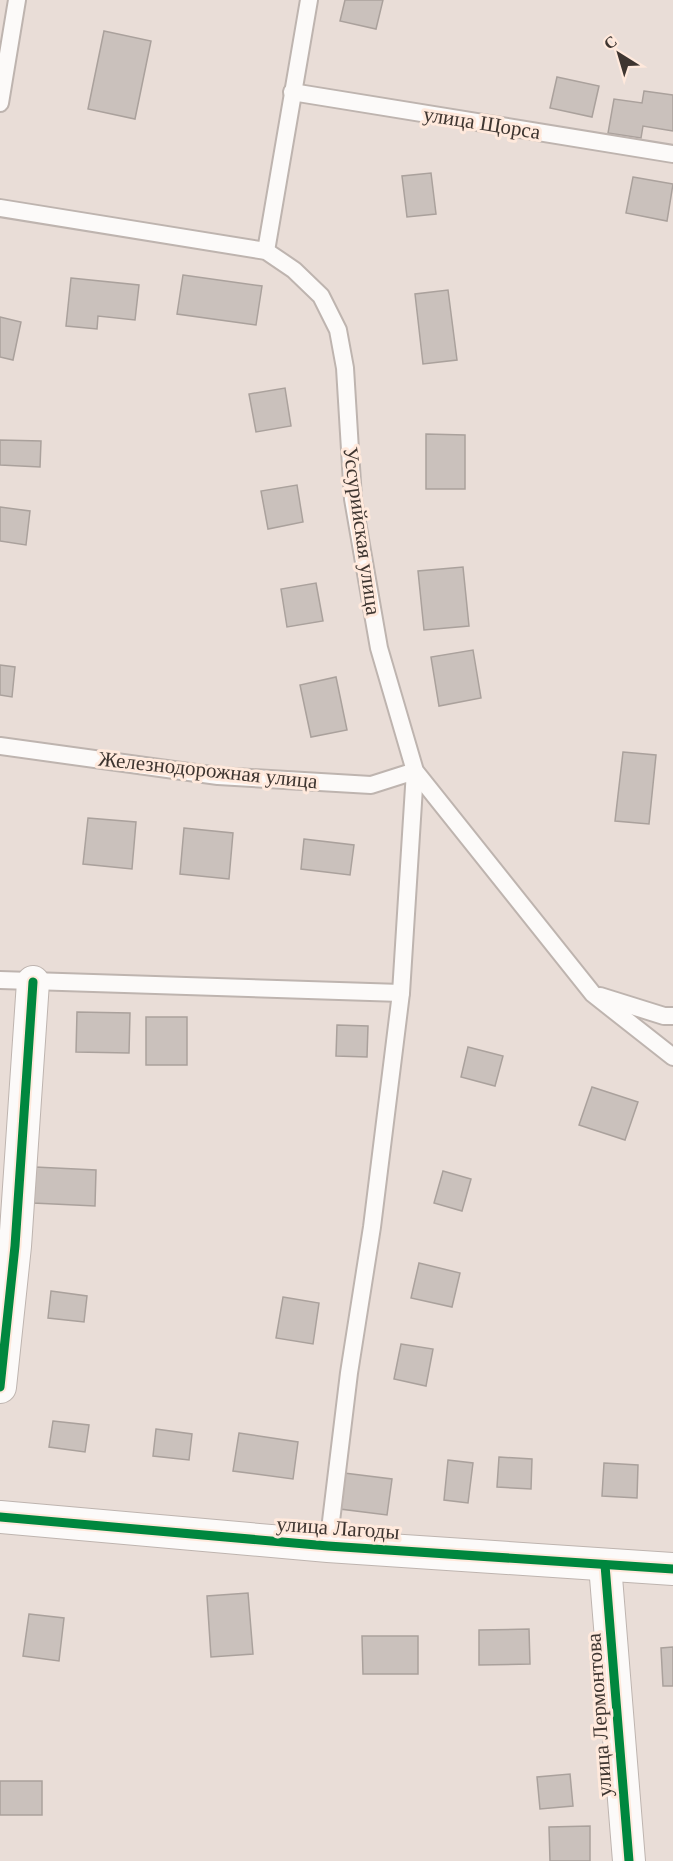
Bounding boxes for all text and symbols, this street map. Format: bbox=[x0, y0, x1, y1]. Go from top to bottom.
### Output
north arrow bbox=[589, 24, 649, 84]
text: С bbox=[601, 32, 620, 53]
street label: улица Щорса bbox=[422, 102, 543, 144]
street label: Уссурийская улица bbox=[338, 445, 386, 617]
street label: Железнодорожная улица bbox=[97, 747, 319, 794]
street label: улица Лагоды bbox=[276, 1512, 400, 1544]
street label: улица Лермонтова bbox=[581, 1632, 617, 1798]

